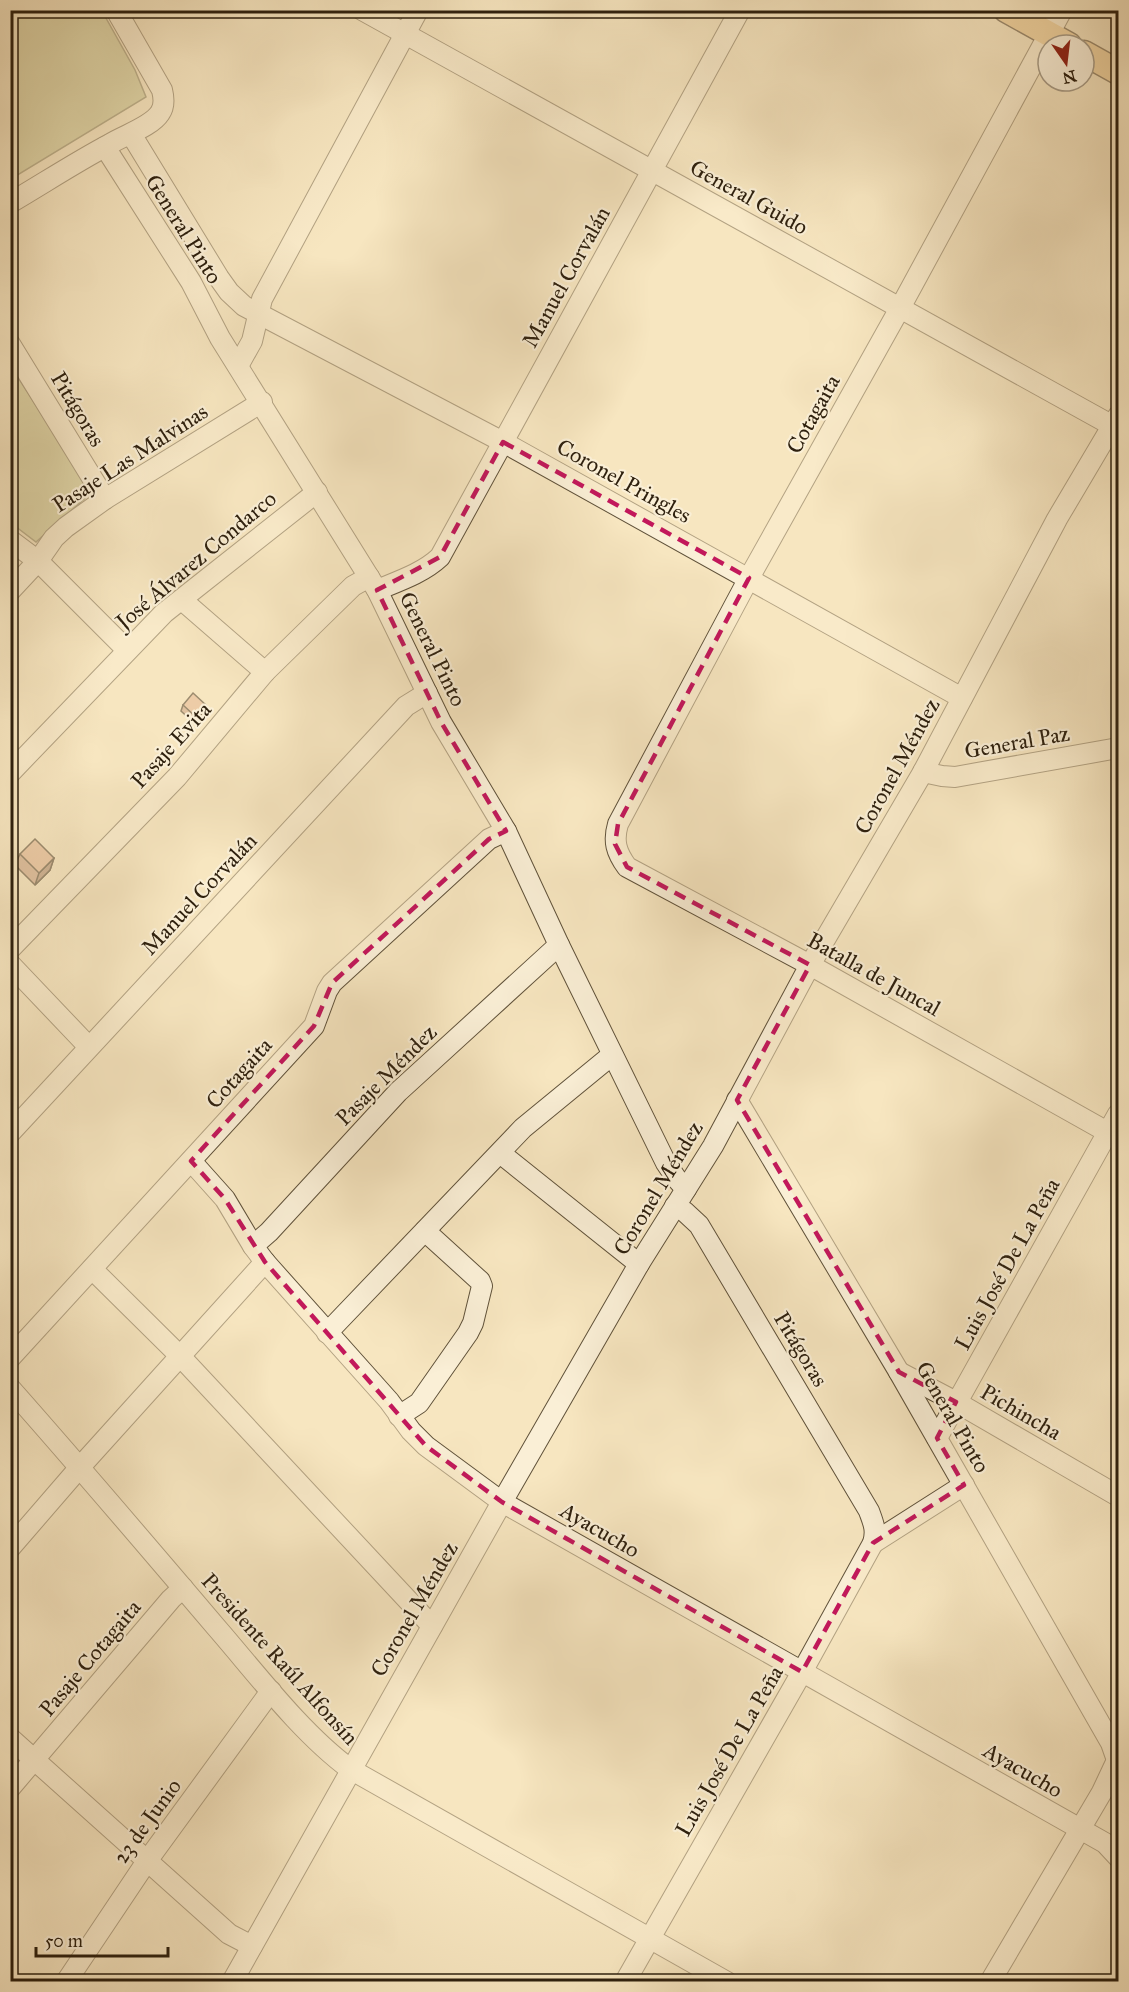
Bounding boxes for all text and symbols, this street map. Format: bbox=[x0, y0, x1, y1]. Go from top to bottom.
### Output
north arrow bbox=[1036, 33, 1096, 93]
text: N bbox=[1060, 66, 1078, 88]
street label: General Guido bbox=[685, 154, 813, 240]
street label: General Pinto bbox=[140, 169, 228, 289]
street label: Manuel Corvalán bbox=[516, 202, 616, 352]
street label: Pitágoras bbox=[45, 367, 111, 451]
street label: Cotagaita bbox=[780, 369, 846, 458]
street label: Pasaje Las Malvinas bbox=[47, 398, 213, 518]
street label: Coronel Pringles bbox=[552, 433, 696, 529]
street label: José Álvarez Condarco bbox=[109, 485, 282, 636]
street label: General Pinto bbox=[394, 587, 472, 711]
street label: Coronel Méndez bbox=[849, 693, 945, 839]
street label: Pasaje Evita bbox=[125, 696, 217, 794]
street label: General Paz bbox=[962, 719, 1072, 765]
street label: Manuel Corvalán bbox=[136, 827, 262, 961]
street label: Batalla de Juncal bbox=[803, 926, 945, 1022]
street label: Pasaje Méndez bbox=[330, 1019, 442, 1131]
street label: Cotagaita bbox=[200, 1032, 278, 1114]
street label: Coronel Méndez bbox=[607, 1116, 709, 1260]
street label: Luis José De La Peña bbox=[949, 1173, 1066, 1355]
street label: Pitágoras bbox=[768, 1307, 834, 1391]
street label: General Pinto bbox=[910, 1357, 996, 1477]
street label: Pichincha bbox=[976, 1378, 1067, 1446]
street label: Ayacucho bbox=[555, 1496, 645, 1563]
street label: Coronel Méndez bbox=[365, 1537, 463, 1681]
street label: Presidente Raúl Alfonsín bbox=[196, 1568, 364, 1750]
street label: Pasaje Cotagaita bbox=[33, 1594, 147, 1722]
street label: Luis José De La Peña bbox=[669, 1660, 789, 1841]
street label: Ayacucho bbox=[978, 1736, 1068, 1803]
street label: 23 de Junio bbox=[107, 1773, 187, 1869]
scale bar bbox=[36, 1920, 168, 1958]
text: 50 m bbox=[45, 1930, 83, 1952]

